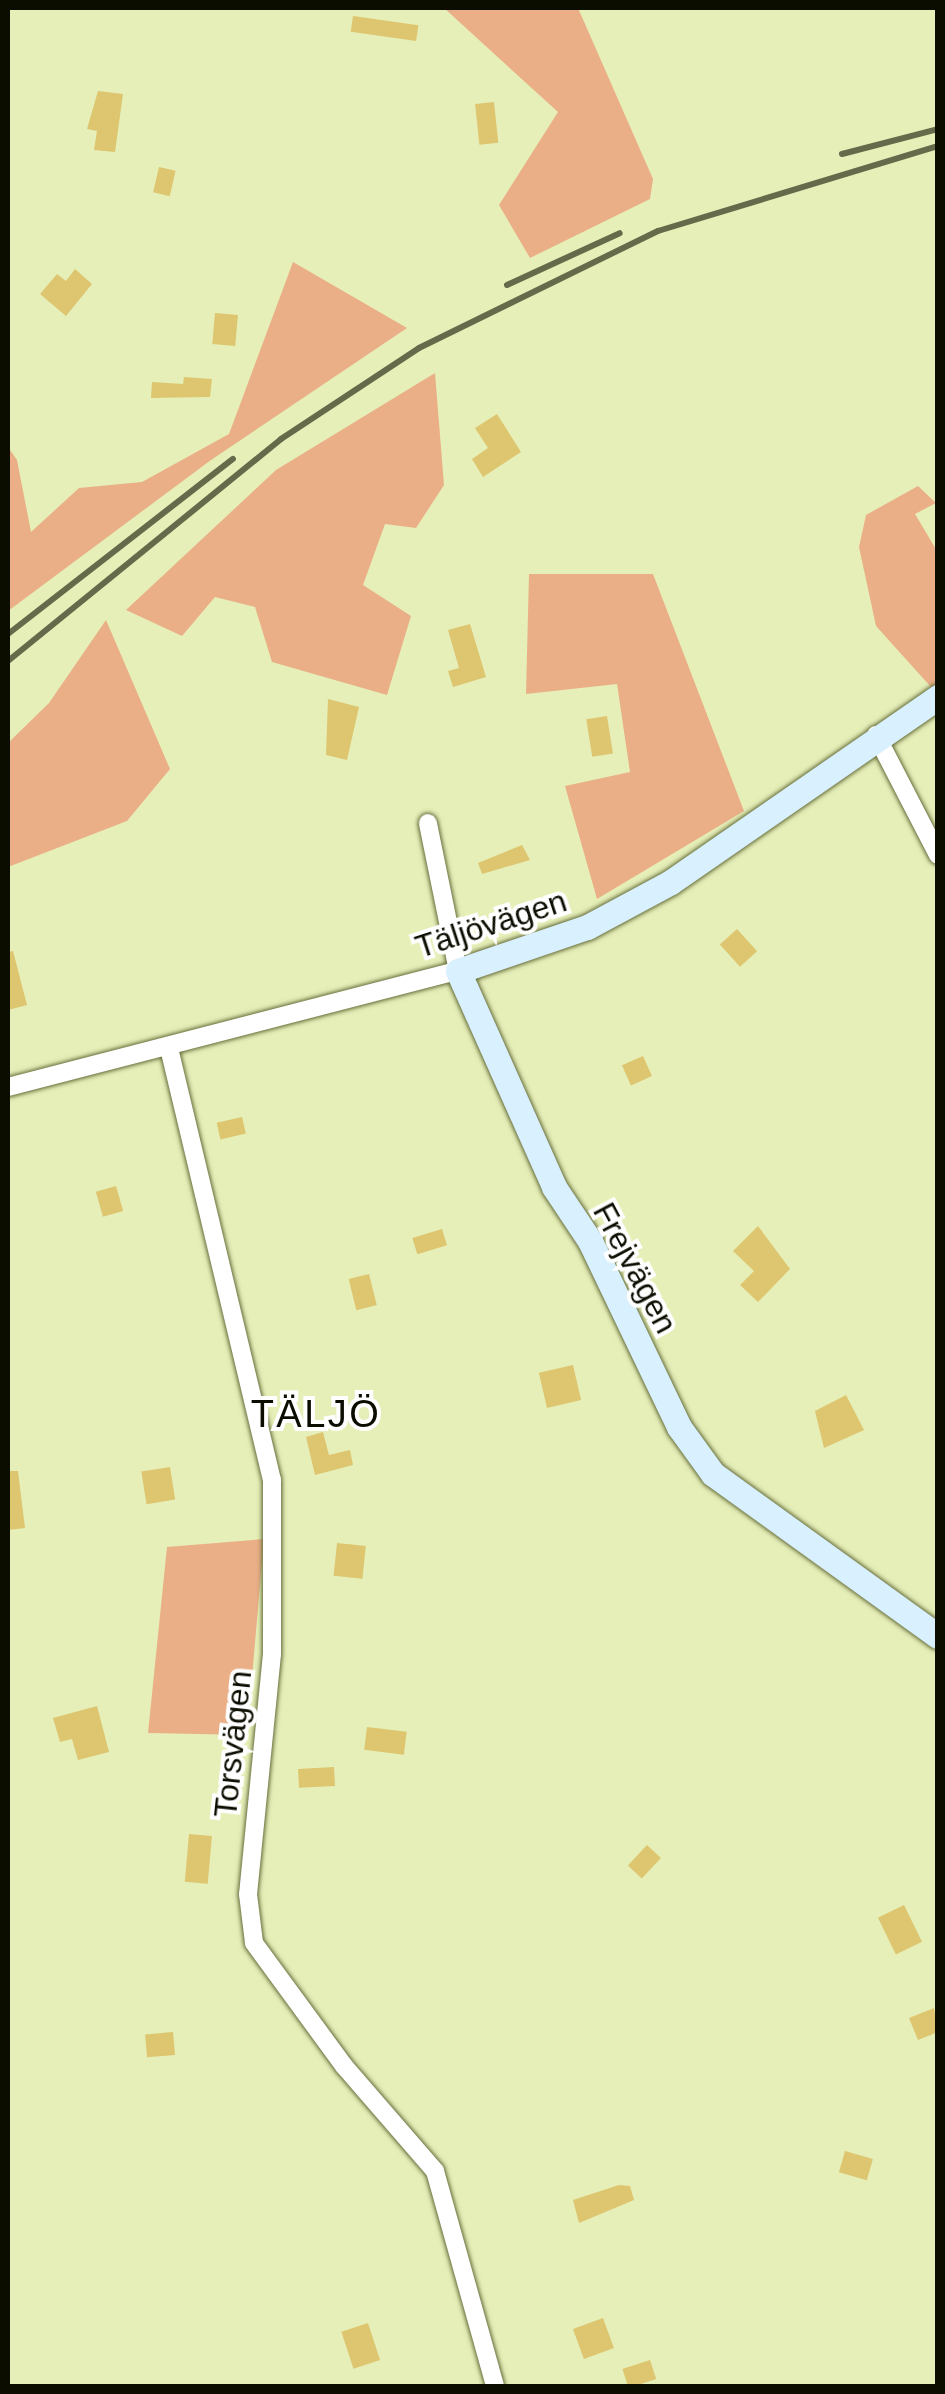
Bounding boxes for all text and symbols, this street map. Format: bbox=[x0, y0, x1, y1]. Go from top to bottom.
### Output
street label: Täljövägen bbox=[411, 882, 571, 966]
street label: Frejvägen bbox=[585, 1196, 685, 1340]
district label: TÄLJÖ bbox=[251, 1392, 381, 1438]
street label: Torsvägen bbox=[206, 1669, 260, 1819]

